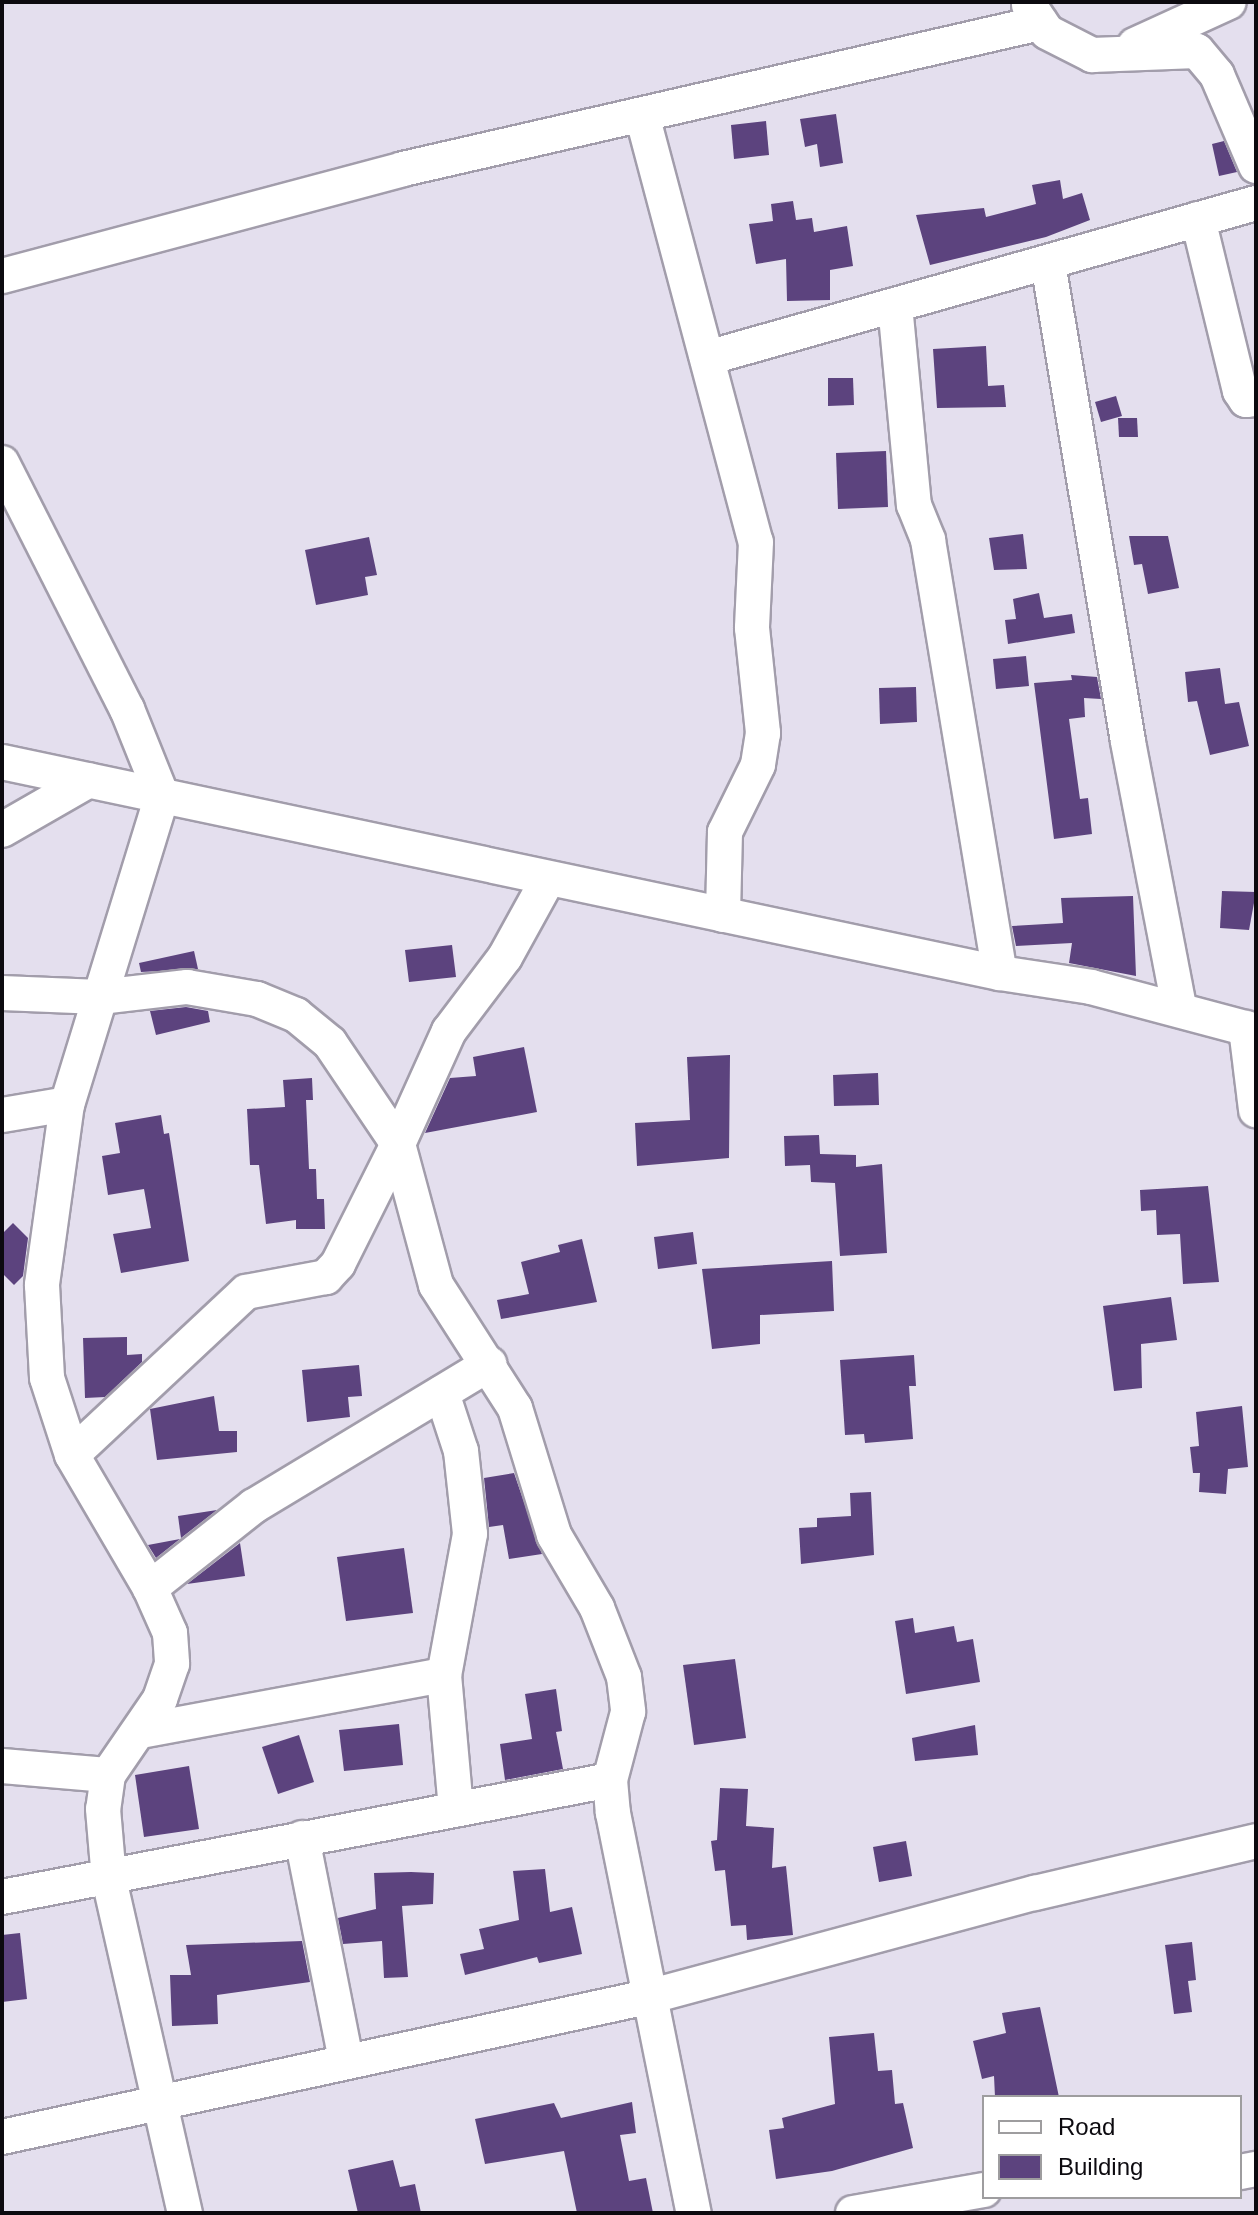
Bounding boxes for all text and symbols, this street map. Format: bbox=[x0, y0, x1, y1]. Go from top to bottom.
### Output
legend bbox=[982, 2095, 1242, 2199]
text: Road bbox=[1058, 2113, 1115, 2140]
text: Building bbox=[1058, 2153, 1143, 2180]

